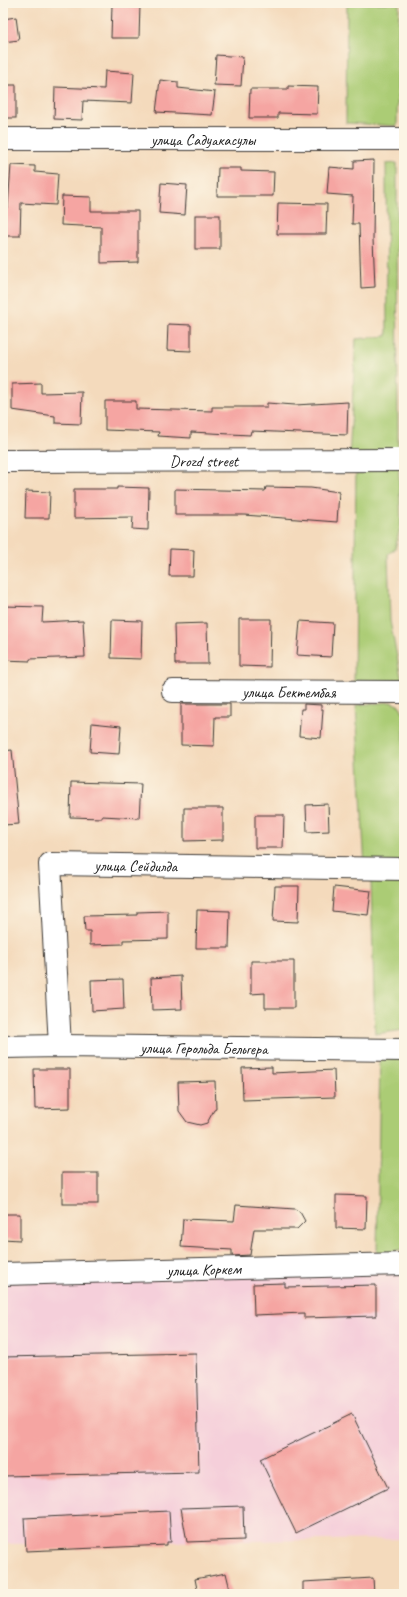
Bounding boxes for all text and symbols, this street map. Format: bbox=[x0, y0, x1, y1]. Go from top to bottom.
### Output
street label: улица Садуакасулы bbox=[150, 130, 257, 150]
street label: Drozd street bbox=[170, 451, 240, 472]
street label: улица Бектембая bbox=[241, 682, 337, 703]
street label: улица Сейдилда bbox=[93, 856, 179, 877]
street label: улица Герольда Бельгера bbox=[139, 1038, 269, 1059]
street label: улица Коркем bbox=[166, 1259, 243, 1281]

